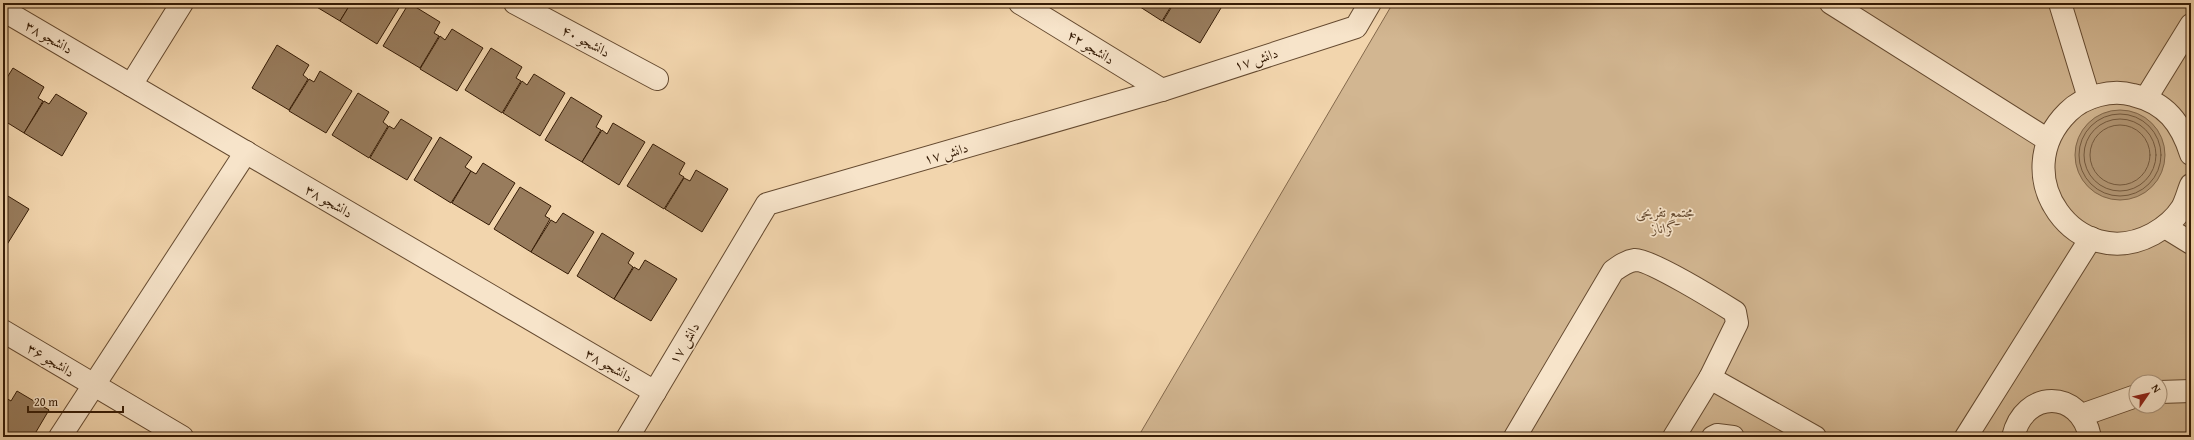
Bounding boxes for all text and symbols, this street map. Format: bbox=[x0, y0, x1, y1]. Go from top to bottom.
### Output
street label: دانشجو ۳۸ bbox=[21, 15, 77, 59]
street label: دانشجو ۴۰ bbox=[558, 20, 614, 62]
street label: دانشجو ۴۲ bbox=[1064, 25, 1118, 69]
street label: دانش ۱۷ bbox=[1231, 42, 1281, 76]
street label: دانش ۱۷ bbox=[921, 137, 971, 169]
street label: دانشجو ۳۸ bbox=[301, 179, 357, 223]
park label: مجتمع تفریحی گراناز bbox=[1635, 202, 1695, 238]
street label: دانش ۱۷ bbox=[664, 318, 704, 368]
street label: دانشجو ۳۶ bbox=[24, 338, 78, 382]
street label: دانشجو ۳۸ bbox=[581, 343, 637, 387]
north arrow bbox=[2128, 374, 2168, 414]
text: N bbox=[2148, 381, 2165, 396]
scale bar bbox=[28, 388, 123, 414]
text: 20 m bbox=[34, 393, 58, 410]

